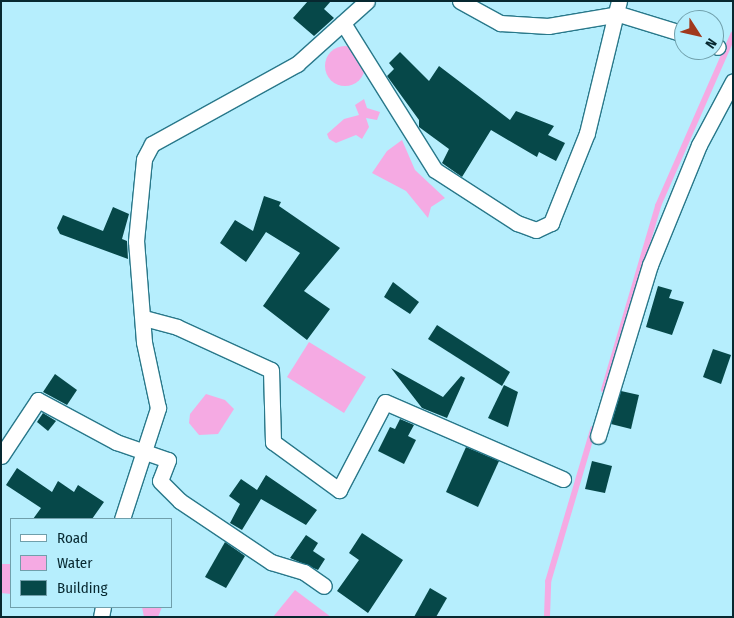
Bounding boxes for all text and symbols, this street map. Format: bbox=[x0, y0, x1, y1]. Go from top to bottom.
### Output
north arrow bbox=[674, 10, 724, 60]
text: N bbox=[702, 35, 720, 52]
legend bbox=[10, 518, 172, 608]
text: Road bbox=[57, 529, 88, 547]
text: Water bbox=[57, 554, 92, 572]
text: Building bbox=[57, 579, 108, 597]

